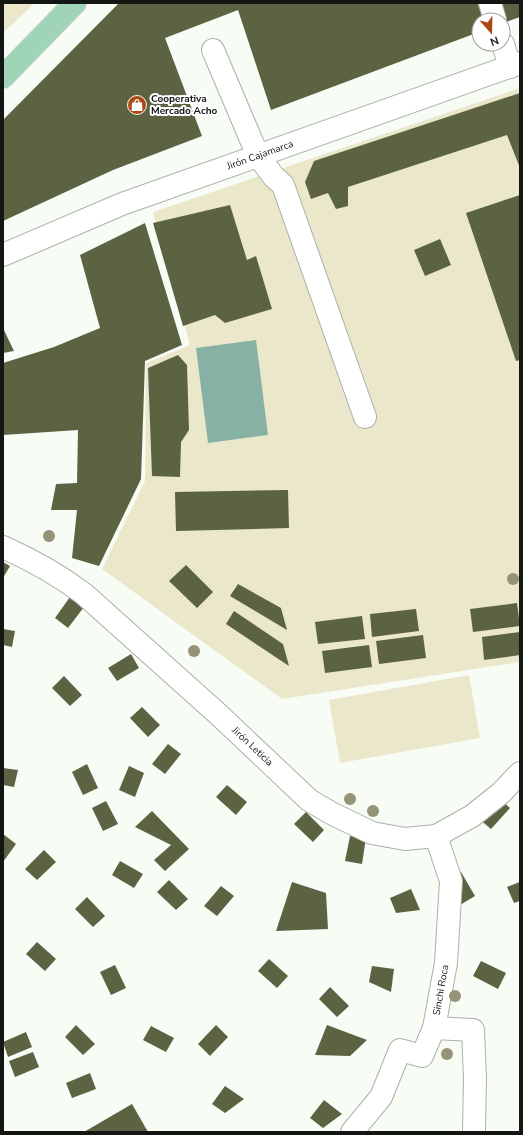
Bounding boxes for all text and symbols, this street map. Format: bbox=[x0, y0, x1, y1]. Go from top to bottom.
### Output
north arrow bbox=[471, 12, 511, 52]
text: N bbox=[488, 32, 501, 49]
place label: Cooperativa Mercado Acho bbox=[151, 92, 218, 118]
shop icon: Cooperativa Mercado Acho bbox=[126, 94, 148, 116]
street label: Jirón Cajamarca bbox=[224, 137, 295, 174]
street label: Jirón Leticia bbox=[228, 723, 276, 769]
street label: Sinchi Roca bbox=[430, 963, 452, 1017]

